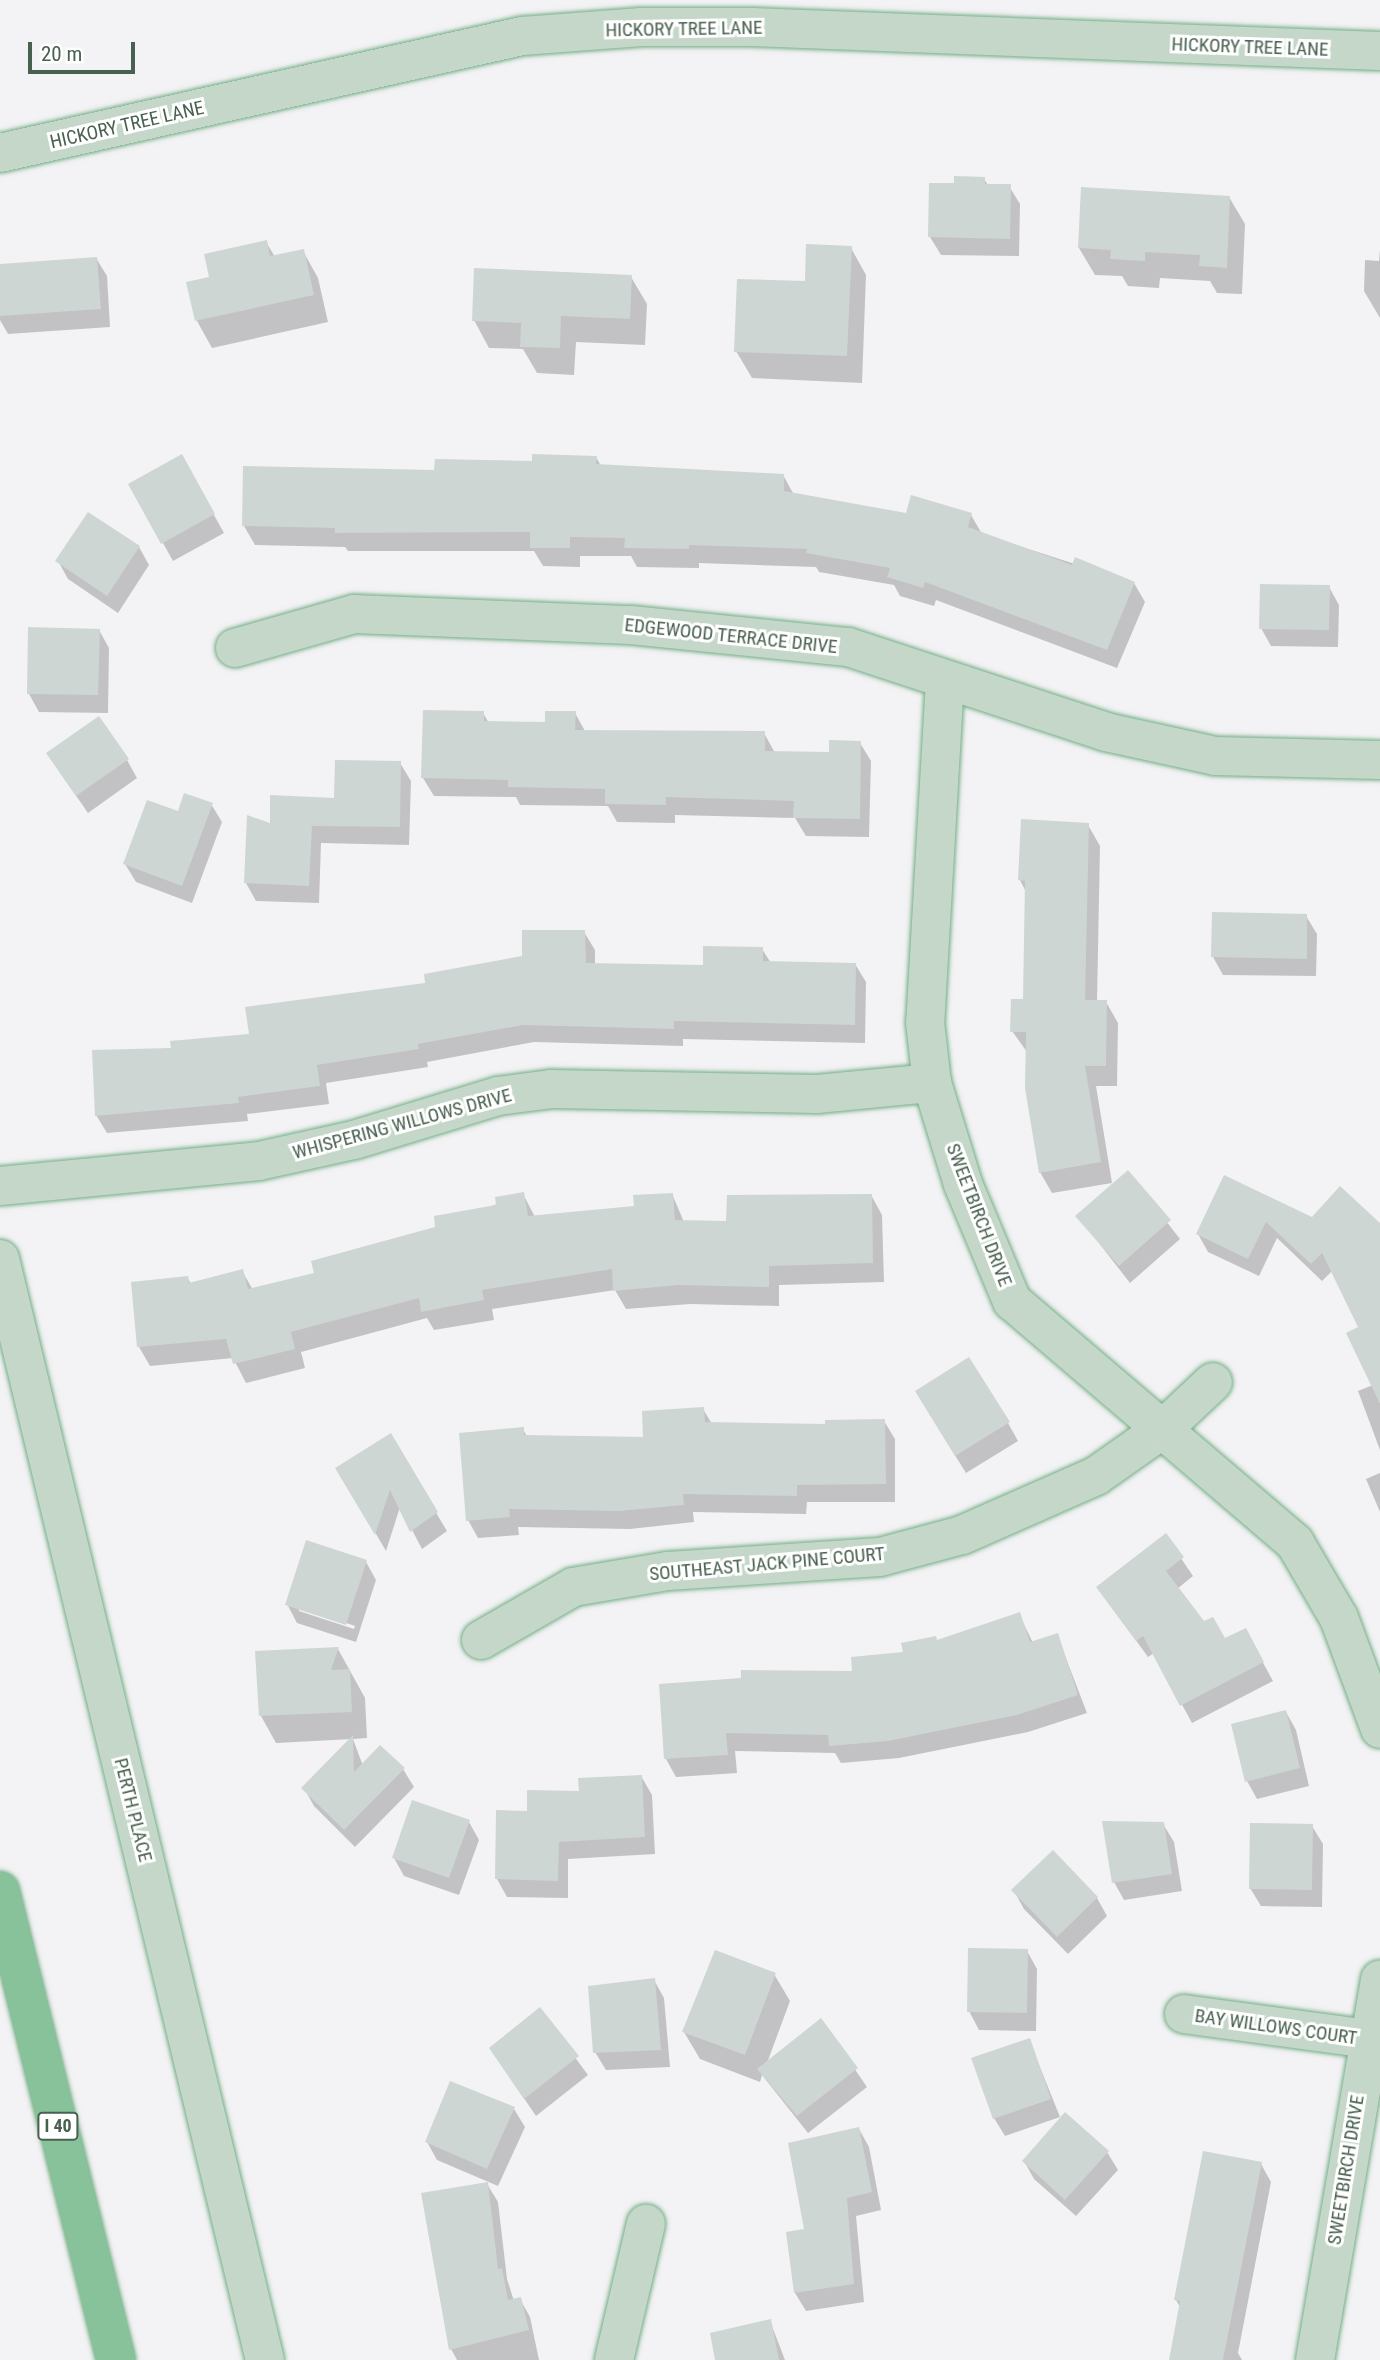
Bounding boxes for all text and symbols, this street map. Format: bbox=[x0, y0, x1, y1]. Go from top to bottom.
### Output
street label: HICKORY TREE LANE bbox=[605, 16, 763, 42]
scale bar bbox=[32, 28, 138, 72]
street label: HICKORY TREE LANE bbox=[1171, 33, 1329, 61]
text: 20 m bbox=[41, 42, 82, 66]
street label: HICKORY TREE LANE bbox=[48, 96, 206, 154]
street label: EDGEWOOD TERRACE DRIVE bbox=[623, 613, 839, 659]
street label: WHISPERING WILLOWS DRIVE bbox=[290, 1084, 514, 1164]
street label: SWEETBIRCH DRIVE bbox=[941, 1140, 1017, 1290]
street label: SOUTHEAST JACK PINE COURT bbox=[648, 1542, 886, 1586]
street label: PERTH PLACE bbox=[109, 1756, 157, 1864]
street label: BAY WILLOWS COURT bbox=[1193, 2004, 1359, 2050]
street label: SWEETBIRCH DRIVE bbox=[1323, 2094, 1369, 2246]
road number: I 40 bbox=[37, 2112, 79, 2140]

